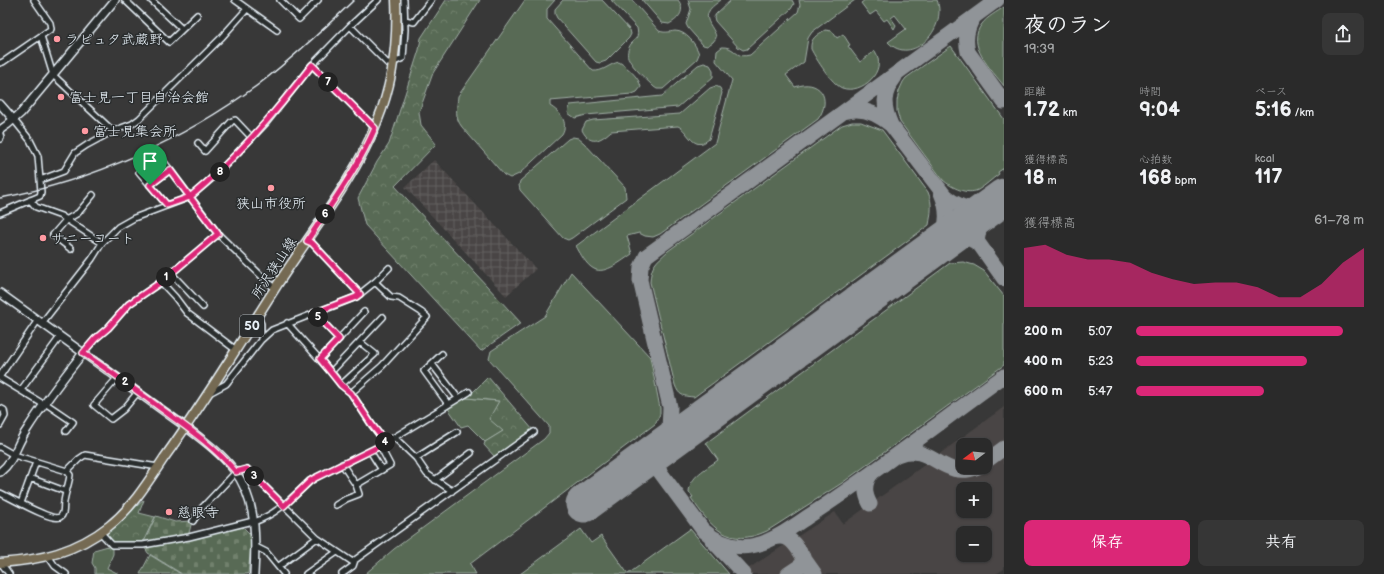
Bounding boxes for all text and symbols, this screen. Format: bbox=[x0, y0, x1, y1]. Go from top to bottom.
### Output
text: 夜のラン bbox=[1024, 12, 1112, 39]
button: share bbox=[1322, 13, 1364, 55]
place label: ラピュタ武蔵野 bbox=[65, 31, 163, 48]
marker: ラピュタ武蔵野 bbox=[52, 34, 62, 44]
text: 19:39 bbox=[1024, 41, 1055, 57]
pin: 7 bbox=[318, 72, 338, 92]
text: 7 bbox=[325, 75, 331, 88]
text: 距離 bbox=[1024, 85, 1046, 98]
text: 時間 bbox=[1139, 85, 1161, 98]
text: ペース bbox=[1255, 85, 1287, 98]
place label: 富士見一丁目自治会館 bbox=[69, 89, 209, 106]
marker: 富士見一丁目自治会館 bbox=[56, 92, 66, 102]
text: 1.72 bbox=[1024, 98, 1060, 122]
text: 9:04 bbox=[1139, 98, 1180, 122]
text: 5:16 bbox=[1255, 98, 1292, 122]
text: km bbox=[1060, 106, 1077, 119]
text: /km bbox=[1292, 106, 1314, 119]
place label: 富士見集会所 bbox=[93, 123, 177, 140]
marker: 富士見集会所 bbox=[80, 126, 90, 136]
pin bbox=[133, 144, 167, 185]
icon: arrive bbox=[139, 150, 161, 172]
text: kcal bbox=[1255, 152, 1274, 165]
text: 獲得標高 bbox=[1024, 153, 1068, 166]
text: 心拍数 bbox=[1139, 153, 1172, 166]
pin: 8 bbox=[210, 162, 230, 182]
text: 8 bbox=[217, 165, 223, 178]
text: 117 bbox=[1255, 165, 1283, 189]
text: 18 bbox=[1024, 166, 1044, 190]
text: 168 bbox=[1139, 166, 1172, 190]
text: m bbox=[1044, 174, 1057, 187]
text: bpm bbox=[1172, 174, 1197, 187]
marker: 狭山市役所 bbox=[266, 183, 276, 193]
place label: 狭山市役所 bbox=[236, 195, 306, 212]
pin: 6 bbox=[315, 204, 335, 224]
text: 6 bbox=[322, 207, 328, 220]
text: 61–78 m bbox=[1314, 212, 1364, 228]
text: 獲得標高 bbox=[1024, 215, 1076, 231]
place label: サニーコート bbox=[51, 230, 135, 247]
marker: サニーコート bbox=[38, 233, 48, 243]
street label: 所沢狭山線 bbox=[248, 234, 300, 302]
pin: 1 bbox=[156, 267, 176, 287]
text: 1 bbox=[164, 270, 168, 283]
pin: 5 bbox=[308, 307, 328, 327]
text: 5 bbox=[315, 310, 321, 323]
road number: 50 bbox=[240, 315, 264, 337]
text: 200 m bbox=[1024, 323, 1062, 339]
text: 5:07 bbox=[1088, 323, 1112, 339]
text: 400 m bbox=[1024, 353, 1062, 369]
text: 5:23 bbox=[1088, 353, 1113, 369]
pin: 2 bbox=[115, 372, 135, 392]
text: 2 bbox=[122, 375, 128, 388]
text: 600 m bbox=[1024, 383, 1063, 399]
text: 5:47 bbox=[1088, 383, 1112, 399]
pin: 4 bbox=[375, 432, 395, 452]
text: 4 bbox=[382, 435, 388, 448]
north arrow bbox=[956, 438, 992, 474]
map controls bbox=[956, 438, 992, 562]
pin: 3 bbox=[244, 466, 264, 486]
text: 3 bbox=[251, 469, 257, 482]
button: + bbox=[956, 482, 992, 518]
place label: 慈眼寺 bbox=[177, 504, 219, 521]
marker: 慈眼寺 bbox=[164, 507, 174, 517]
button: 保存 bbox=[1024, 520, 1190, 566]
button: 共有 bbox=[1198, 520, 1364, 566]
button: − bbox=[956, 526, 992, 562]

